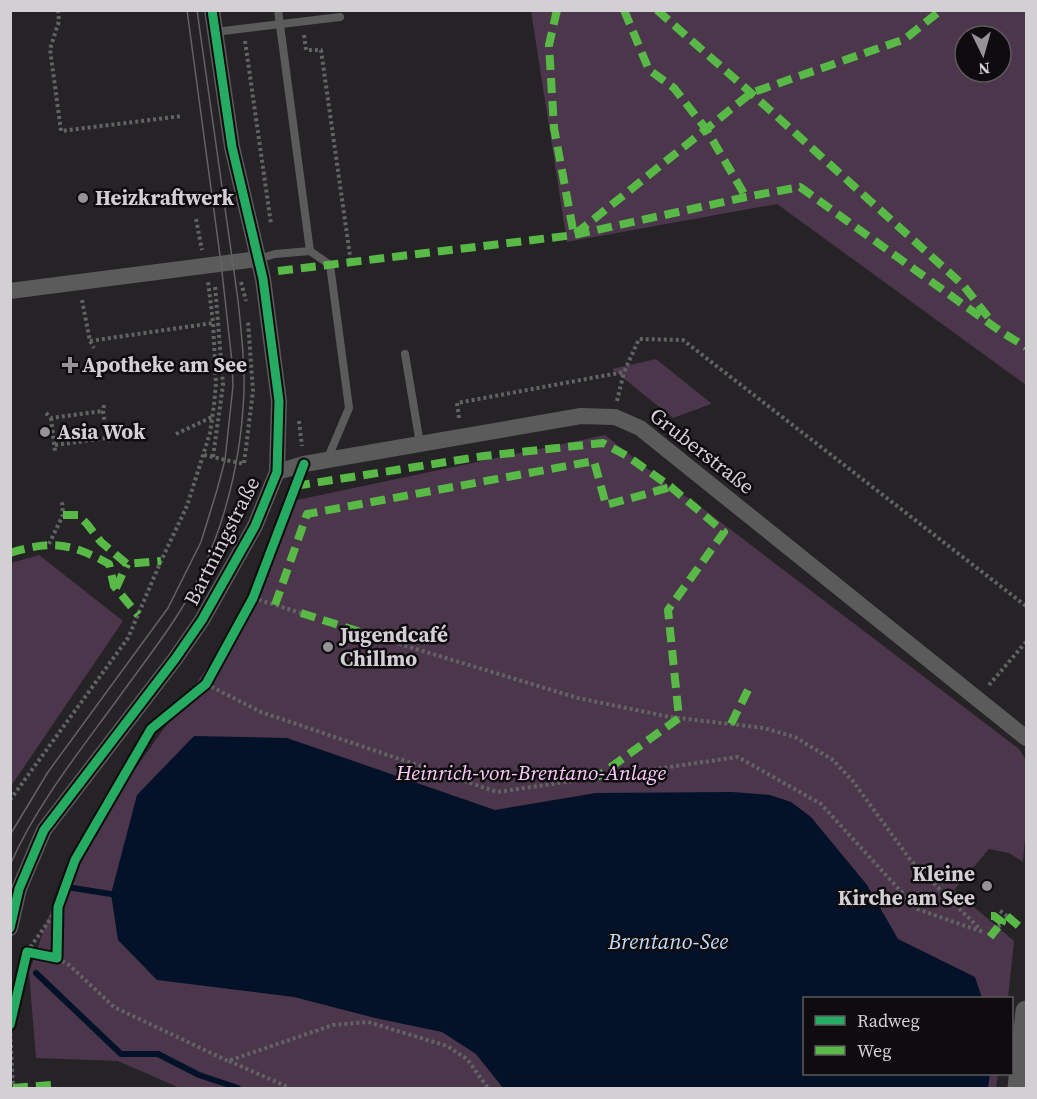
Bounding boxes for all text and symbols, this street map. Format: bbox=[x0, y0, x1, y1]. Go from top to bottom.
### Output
north arrow bbox=[953, 24, 1013, 84]
text: N bbox=[977, 57, 991, 80]
place label: Heizkraftwerk bbox=[95, 183, 234, 212]
marker: Heizkraftwerk bbox=[76, 191, 90, 205]
place label: Apotheke am See bbox=[82, 350, 247, 379]
marker: Apotheke am See bbox=[63, 358, 77, 372]
street label: Gruberstraße bbox=[644, 401, 761, 501]
place label: Asia Wok bbox=[57, 417, 146, 446]
marker: Asia Wok bbox=[38, 425, 52, 439]
street label: Bartningstraße bbox=[177, 471, 266, 610]
place label: Jugendcafé Chillmo bbox=[338, 620, 448, 673]
marker: Jugendcafé Chillmo bbox=[321, 640, 335, 654]
park label: Heinrich-von-Brentano-Anlage bbox=[395, 758, 666, 787]
place label: Kleine Kirche am See bbox=[838, 859, 975, 912]
marker: Kleine Kirche am See bbox=[980, 879, 994, 893]
water label: Brentano-See bbox=[607, 926, 728, 956]
legend bbox=[803, 997, 1013, 1075]
text: Radweg bbox=[857, 1008, 920, 1033]
text: Weg bbox=[857, 1038, 892, 1063]

